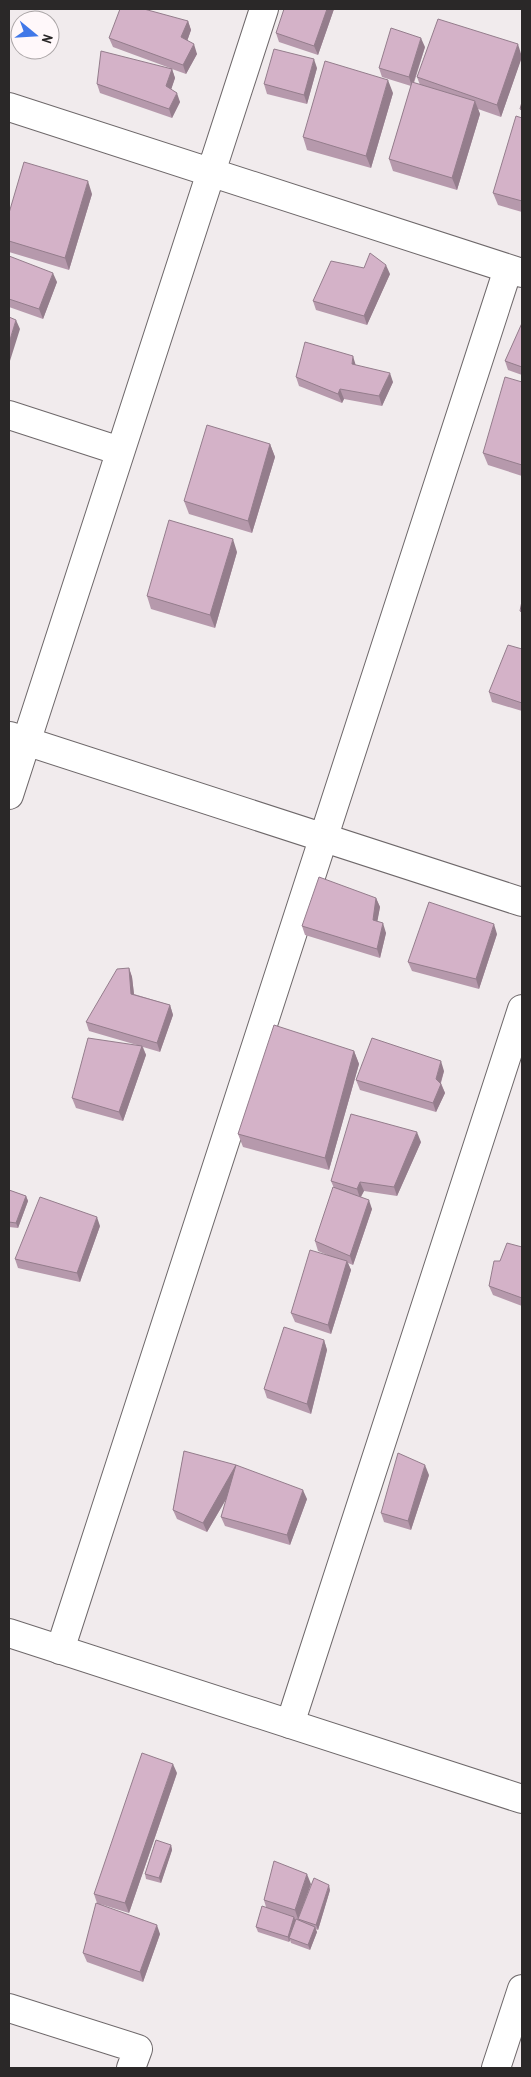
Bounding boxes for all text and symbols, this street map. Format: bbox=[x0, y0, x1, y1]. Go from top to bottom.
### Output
north arrow bbox=[10, 10, 60, 60]
text: N bbox=[38, 32, 57, 46]

